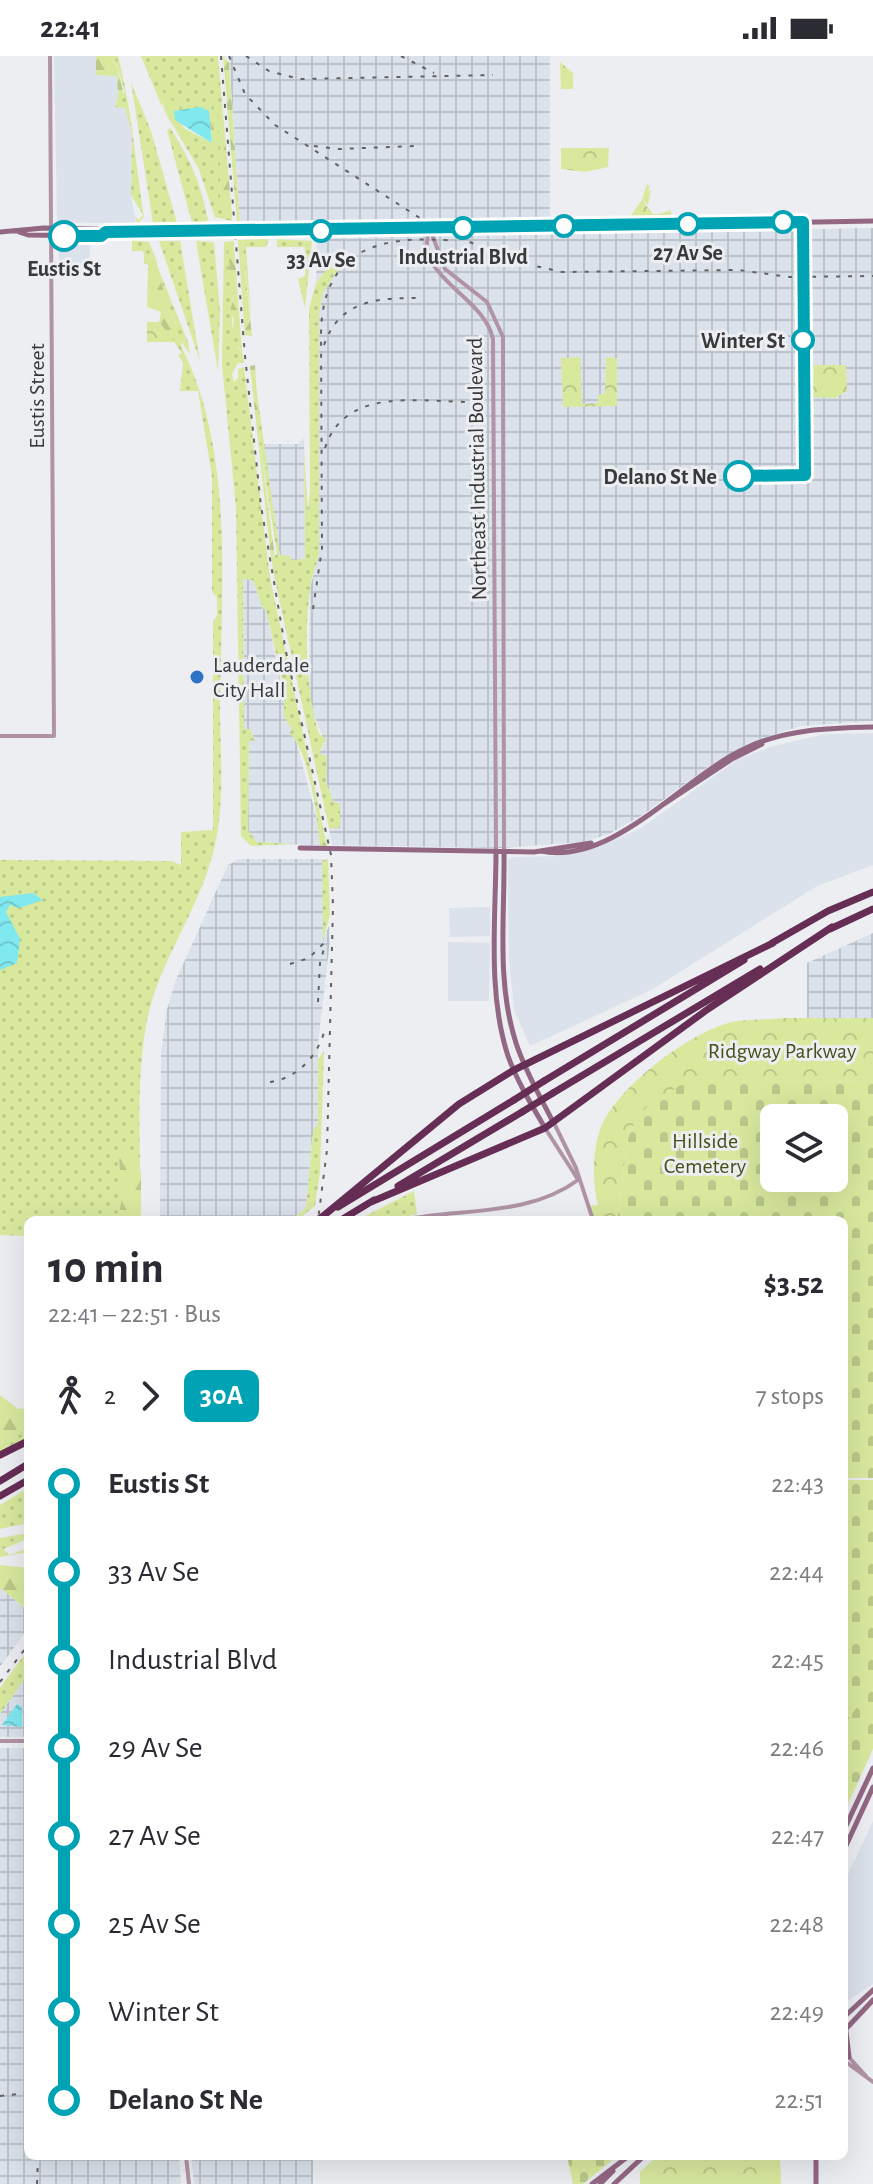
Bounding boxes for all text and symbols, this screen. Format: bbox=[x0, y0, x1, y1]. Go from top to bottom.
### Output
text: 22:41 bbox=[40, 13, 101, 43]
unlabelled marker bbox=[772, 211, 794, 233]
marker: 27 Av Se bbox=[677, 213, 699, 235]
unlabelled marker bbox=[553, 215, 575, 237]
marker: Industrial Blvd bbox=[452, 217, 474, 239]
marker: 33 Av Se bbox=[310, 220, 332, 242]
marker: Eustis St bbox=[49, 221, 79, 251]
place label: 27 Av Se bbox=[653, 242, 723, 264]
place label: Industrial Blvd bbox=[398, 246, 528, 268]
place label: 33 Av Se bbox=[286, 249, 356, 271]
place label: Eustis St bbox=[27, 258, 102, 280]
marker: Winter St bbox=[792, 329, 814, 351]
place label: Winter St bbox=[701, 330, 786, 352]
street label: Northeast Industrial Boulevard bbox=[464, 337, 490, 601]
street label: Eustis Street bbox=[26, 343, 48, 449]
marker: Delano St Ne bbox=[724, 461, 754, 491]
place label: Delano St Ne bbox=[603, 466, 717, 488]
place label: Lauderdale City Hall bbox=[213, 654, 309, 701]
marker: Lauderdale City Hall bbox=[188, 668, 206, 686]
park label: Ridgway Parkway bbox=[708, 1040, 857, 1062]
map controls bbox=[760, 1104, 848, 1192]
button: layers bbox=[760, 1104, 848, 1192]
park label: Hillside Cemetery bbox=[664, 1130, 747, 1177]
text: 10 min bbox=[48, 1247, 164, 1291]
text: $3.52 bbox=[764, 1269, 824, 1299]
text: 22:41 – 22:51 · Bus bbox=[48, 1301, 221, 1327]
icon: walk bbox=[48, 1374, 92, 1418]
icon: forward bbox=[128, 1374, 172, 1418]
text: 30A bbox=[200, 1382, 243, 1410]
text: 2 bbox=[104, 1383, 116, 1409]
text: 7 stops bbox=[756, 1383, 824, 1409]
text: Eustis St bbox=[108, 1469, 209, 1499]
text: 22:43 bbox=[771, 1471, 824, 1497]
text: 33 Av Se bbox=[108, 1557, 199, 1587]
text: 22:44 bbox=[769, 1559, 824, 1585]
text: Industrial Blvd bbox=[108, 1645, 277, 1675]
text: 22:45 bbox=[771, 1647, 824, 1673]
text: 29 Av Se bbox=[108, 1733, 203, 1763]
text: 22:46 bbox=[770, 1735, 824, 1761]
text: 27 Av Se bbox=[108, 1821, 201, 1851]
text: 22:47 bbox=[771, 1823, 824, 1849]
text: 25 Av Se bbox=[108, 1909, 201, 1939]
text: 22:48 bbox=[770, 1911, 824, 1937]
text: Winter St bbox=[108, 1997, 219, 2027]
text: 22:49 bbox=[770, 1999, 824, 2025]
text: Delano St Ne bbox=[108, 2085, 263, 2115]
text: 22:51 bbox=[775, 2087, 824, 2113]

